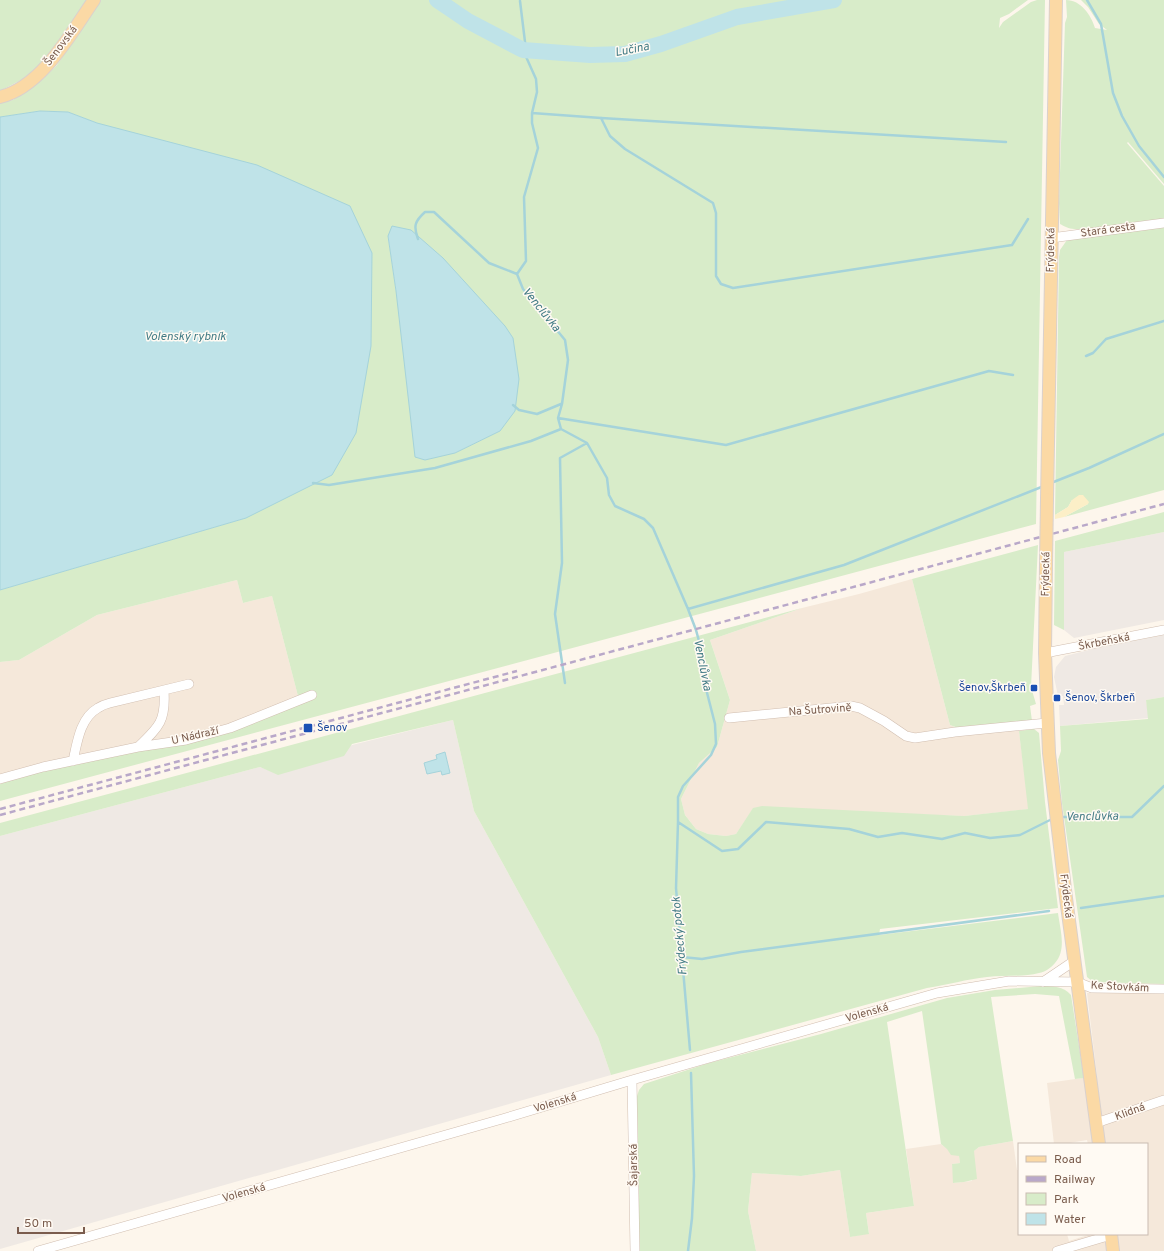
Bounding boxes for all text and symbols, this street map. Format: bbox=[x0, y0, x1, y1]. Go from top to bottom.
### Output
street label: Šenovská bbox=[40, 22, 81, 69]
water label: Lučina bbox=[614, 39, 651, 61]
street label: Stará cesta bbox=[1080, 219, 1137, 241]
street label: Frýdecká bbox=[1044, 227, 1058, 272]
water label: Venclůvka bbox=[518, 285, 564, 336]
water label: Volenský rybník bbox=[144, 329, 227, 345]
street label: Frýdecká bbox=[1039, 551, 1053, 596]
street label: Škrbeňská bbox=[1077, 629, 1131, 654]
water label: Venclůvka bbox=[689, 638, 715, 693]
place label: Šenov,Škrbeň bbox=[959, 680, 1026, 695]
marker: Šenov,Škrbeň bbox=[1029, 683, 1039, 693]
place label: Šenov, Škrbeň bbox=[1065, 690, 1135, 705]
marker: Šenov, Škrbeň bbox=[1052, 693, 1062, 703]
street label: Na Šutrovině bbox=[788, 700, 852, 719]
place label: Šenov bbox=[317, 720, 348, 735]
marker: Šenov bbox=[302, 722, 314, 734]
street label: U Nádraží bbox=[170, 723, 221, 748]
water label: Venclůvka bbox=[1066, 809, 1119, 825]
street label: Frýdecká bbox=[1056, 873, 1076, 919]
water label: Frýdecký potok bbox=[669, 895, 691, 976]
street label: Ke Stovkám bbox=[1090, 978, 1150, 996]
street label: Volenská bbox=[844, 1000, 890, 1026]
street label: Volenská bbox=[532, 1090, 578, 1116]
street label: Klidná bbox=[1113, 1100, 1147, 1124]
street label: Šajarská bbox=[626, 1143, 641, 1186]
legend bbox=[1018, 1143, 1148, 1235]
text: Road bbox=[1054, 1152, 1082, 1168]
text: Railway bbox=[1054, 1172, 1095, 1188]
street label: Volenská bbox=[221, 1180, 267, 1206]
text: Park bbox=[1054, 1192, 1079, 1208]
scale bar bbox=[18, 1209, 84, 1235]
text: Water bbox=[1054, 1212, 1086, 1228]
text: 50 m bbox=[24, 1216, 52, 1232]

